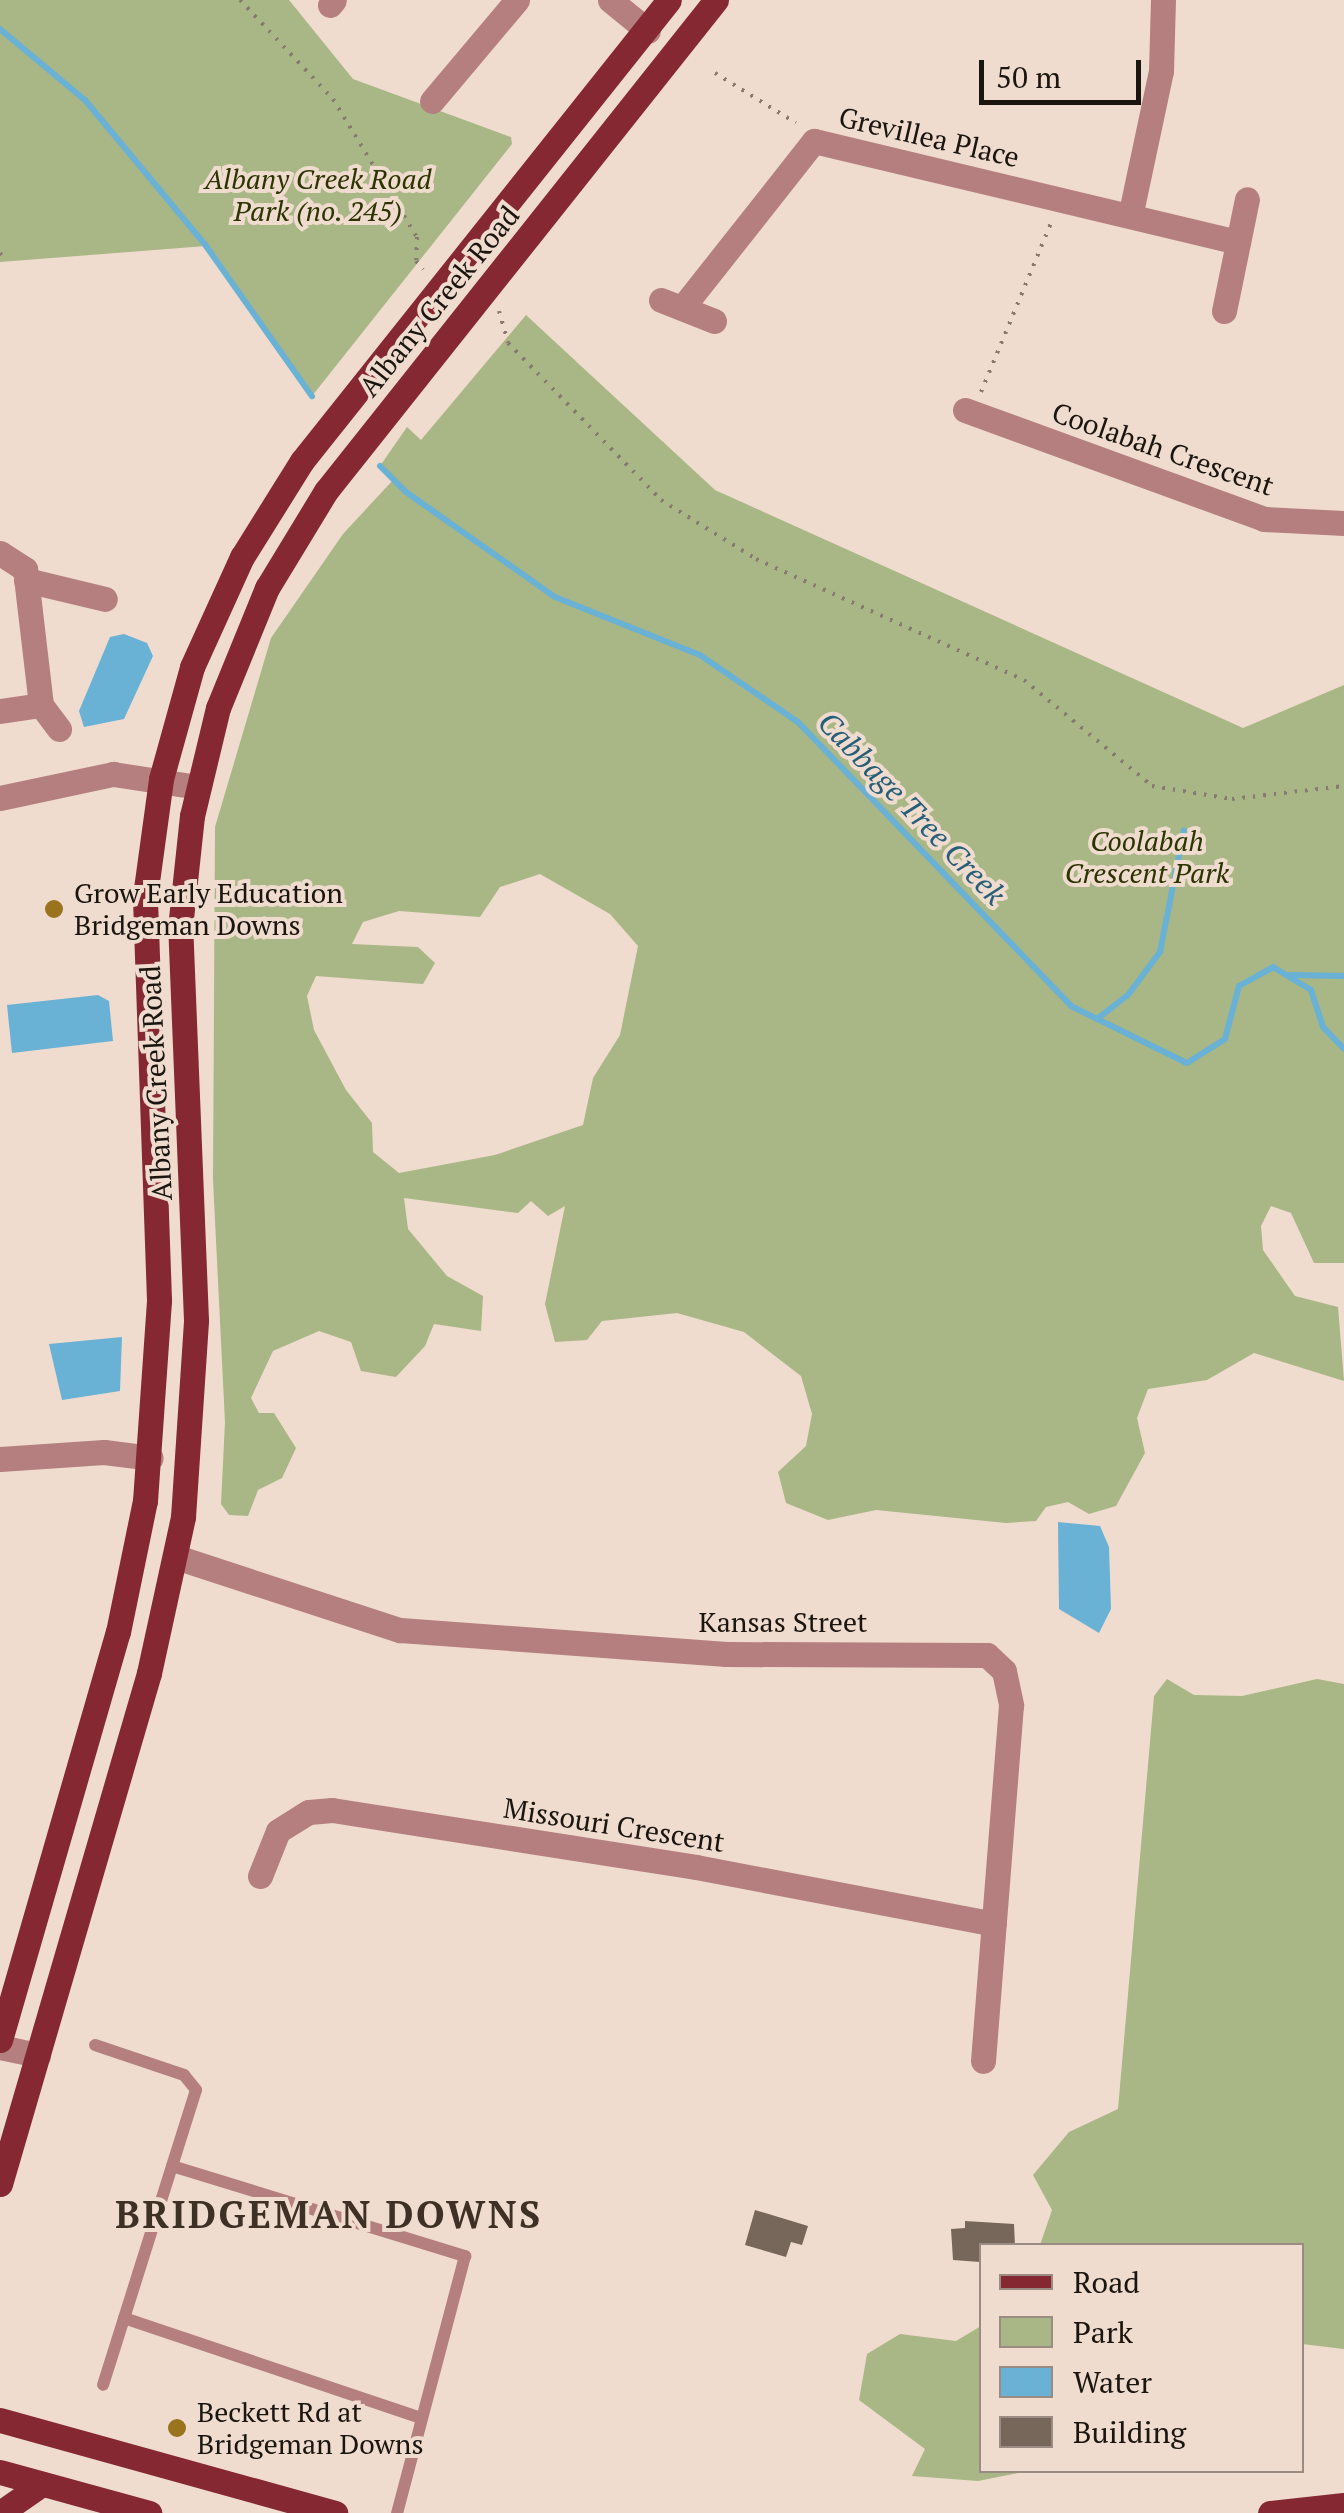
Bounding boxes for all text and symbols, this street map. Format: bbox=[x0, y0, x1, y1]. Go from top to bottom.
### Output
scale bar bbox=[984, 40, 1146, 102]
text: 50 m bbox=[996, 57, 1061, 97]
street label: Grevillea Place bbox=[836, 100, 1022, 174]
park label: Albany Creek Road Park (no. 245) bbox=[205, 162, 431, 228]
street label: Albany Creek Road bbox=[352, 199, 526, 403]
street label: Coolabah Crescent bbox=[1048, 395, 1278, 503]
water label: Cabbage Tree Creek bbox=[811, 704, 1013, 912]
park label: Coolabah Crescent Park bbox=[1065, 824, 1229, 890]
place label: Grow Early Education Bridgeman Downs bbox=[74, 876, 343, 942]
marker: Grow Early Education Bridgeman Downs bbox=[43, 898, 65, 920]
street label: Albany Creek Road bbox=[133, 965, 179, 1201]
street label: Kansas Street bbox=[699, 1605, 867, 1639]
street label: Missouri Crescent bbox=[501, 1791, 727, 1859]
district label: BRIDGEMAN DOWNS bbox=[115, 2192, 543, 2238]
legend bbox=[979, 2243, 1304, 2473]
text: Road bbox=[1073, 2262, 1140, 2302]
text: Park bbox=[1073, 2312, 1133, 2352]
text: Water bbox=[1073, 2362, 1152, 2402]
place label: Beckett Rd at Bridgeman Downs bbox=[197, 2395, 424, 2461]
text: Building bbox=[1073, 2412, 1186, 2452]
marker: Beckett Rd at Bridgeman Downs bbox=[166, 2417, 188, 2439]

